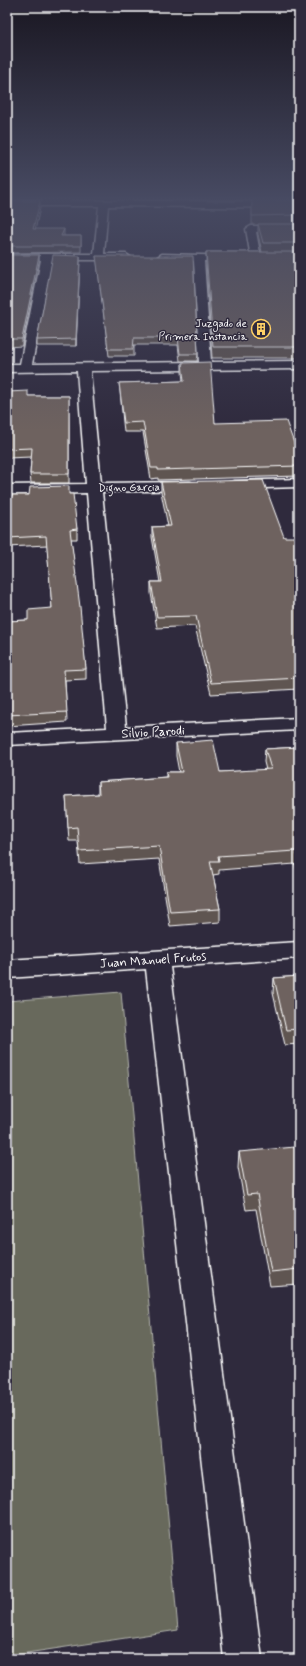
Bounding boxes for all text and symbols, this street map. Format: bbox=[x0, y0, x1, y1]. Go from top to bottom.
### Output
place label: Juzgado de Primera Instancia bbox=[158, 317, 248, 344]
building icon: Juzgado de Primera Instancia bbox=[250, 318, 272, 340]
street label: Digno Garcia bbox=[98, 480, 160, 498]
street label: Silvio Parodi bbox=[121, 722, 185, 743]
street label: Juan Manuel Frutos bbox=[99, 948, 207, 973]

